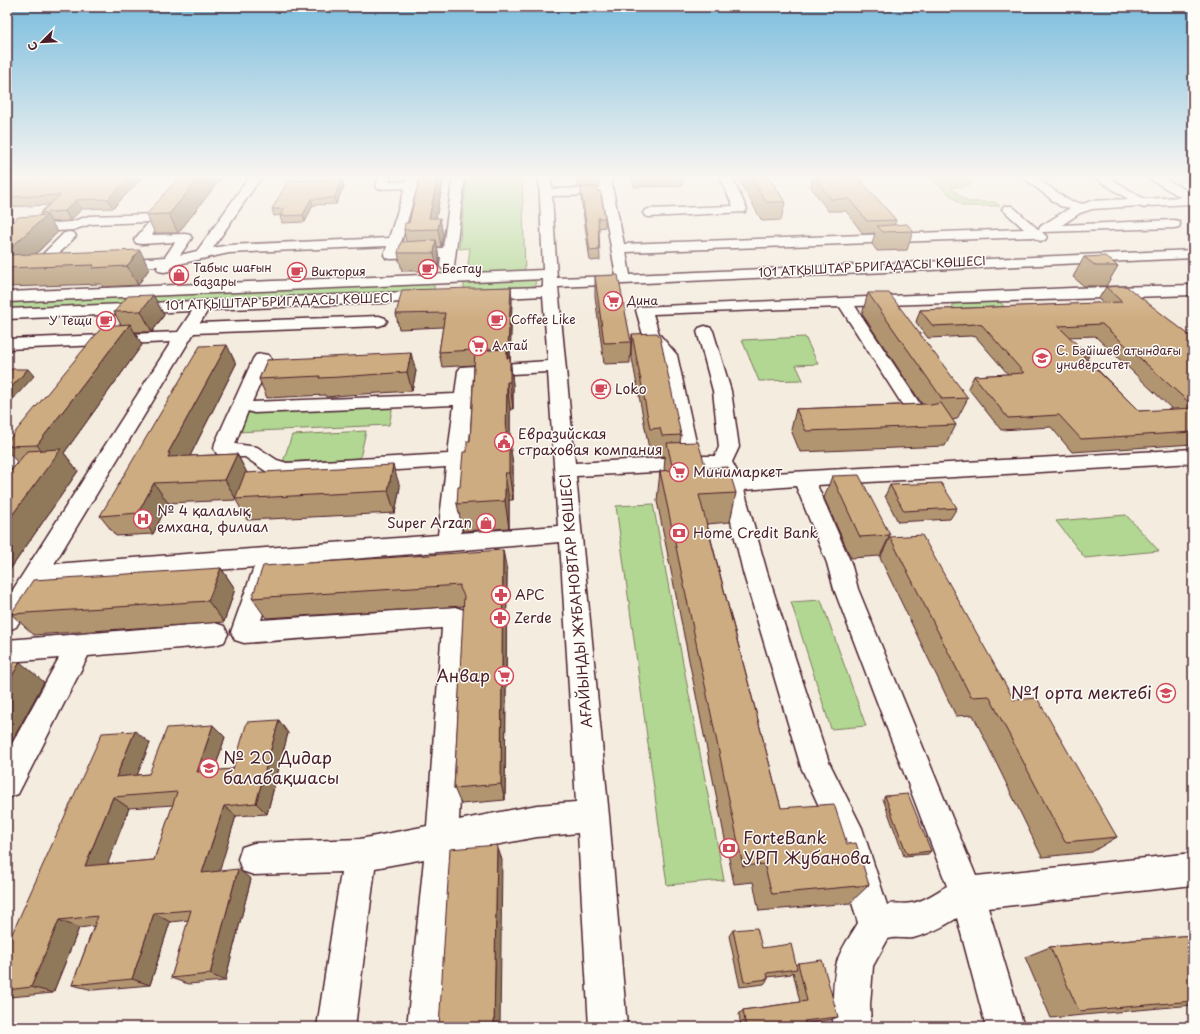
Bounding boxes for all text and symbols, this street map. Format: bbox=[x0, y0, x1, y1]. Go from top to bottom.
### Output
north arrow bbox=[22, 22, 62, 62]
text: С bbox=[23, 39, 42, 54]
street label: 101 АТҚЫШТАР БРИГАДАСЫ КӨШЕСІ bbox=[758, 251, 986, 281]
place label: Табыс шағын базары bbox=[193, 258, 272, 290]
cafe icon: Бестау bbox=[417, 258, 439, 280]
place label: Бестау bbox=[442, 259, 482, 277]
cafe icon: Виктория bbox=[286, 261, 308, 283]
place label: Виктория bbox=[311, 262, 366, 280]
shop icon: Табыс шағын базары bbox=[168, 264, 190, 286]
street label: 101 АТҚЫШТАР БРИГАДАСЫ КӨШЕСІ bbox=[165, 288, 393, 314]
supermarket icon: Дина bbox=[602, 290, 624, 312]
place label: Дина bbox=[626, 291, 659, 309]
cafe icon: Coffee Like bbox=[486, 309, 508, 331]
cafe icon: У Тещи bbox=[95, 310, 117, 332]
place label: Coffee Like bbox=[511, 310, 576, 328]
place label: У Тещи bbox=[49, 311, 92, 329]
supermarket icon: Алтай bbox=[467, 335, 489, 357]
place label: Алтай bbox=[492, 336, 528, 354]
place label: С. Бәйішев атындағы университет bbox=[1056, 341, 1181, 373]
school or university icon: С. Бәйішев атындағы университет bbox=[1031, 347, 1053, 369]
cafe icon: Loko bbox=[590, 378, 612, 400]
place label: Loko bbox=[615, 378, 647, 399]
place label: Евразийская страховая компания bbox=[518, 423, 663, 460]
public building icon: Евразийская страховая компания bbox=[493, 431, 515, 453]
supermarket icon: Минимаркет bbox=[668, 461, 690, 483]
place label: Минимаркет bbox=[693, 461, 783, 482]
street label: АҒАЙЫНДЫ ЖҰБАНОВТАР КӨШЕСІ bbox=[554, 473, 597, 729]
place label: № 4 қалалық емхана, филиал bbox=[157, 500, 268, 537]
hospital icon: № 4 қалалық емхана, филиал bbox=[132, 508, 154, 530]
place label: Super Arzan bbox=[387, 512, 472, 533]
shop icon: Super Arzan bbox=[475, 512, 497, 534]
bank icon: Home Credit Bank bbox=[668, 522, 690, 544]
place label: Home Credit Bank bbox=[693, 522, 819, 543]
pharmacy icon: АРС bbox=[490, 584, 512, 606]
place label: АРС bbox=[515, 584, 545, 605]
pharmacy icon: Zerde bbox=[489, 607, 511, 629]
place label: Zerde bbox=[514, 607, 552, 628]
place label: Анвар bbox=[437, 662, 490, 688]
supermarket icon: Анвар bbox=[493, 665, 515, 687]
place label: №1 орта мектебі bbox=[1011, 679, 1152, 705]
school or university icon: №1 орта мектебі bbox=[1155, 682, 1177, 704]
place label: № 20 Дидар балабақшасы bbox=[223, 744, 339, 790]
school or university icon: № 20 Дидар балабақшасы bbox=[198, 757, 220, 779]
place label: ForteBank УРП Жубанова bbox=[743, 824, 871, 870]
bank icon: ForteBank УРП Жубанова bbox=[718, 837, 740, 859]

